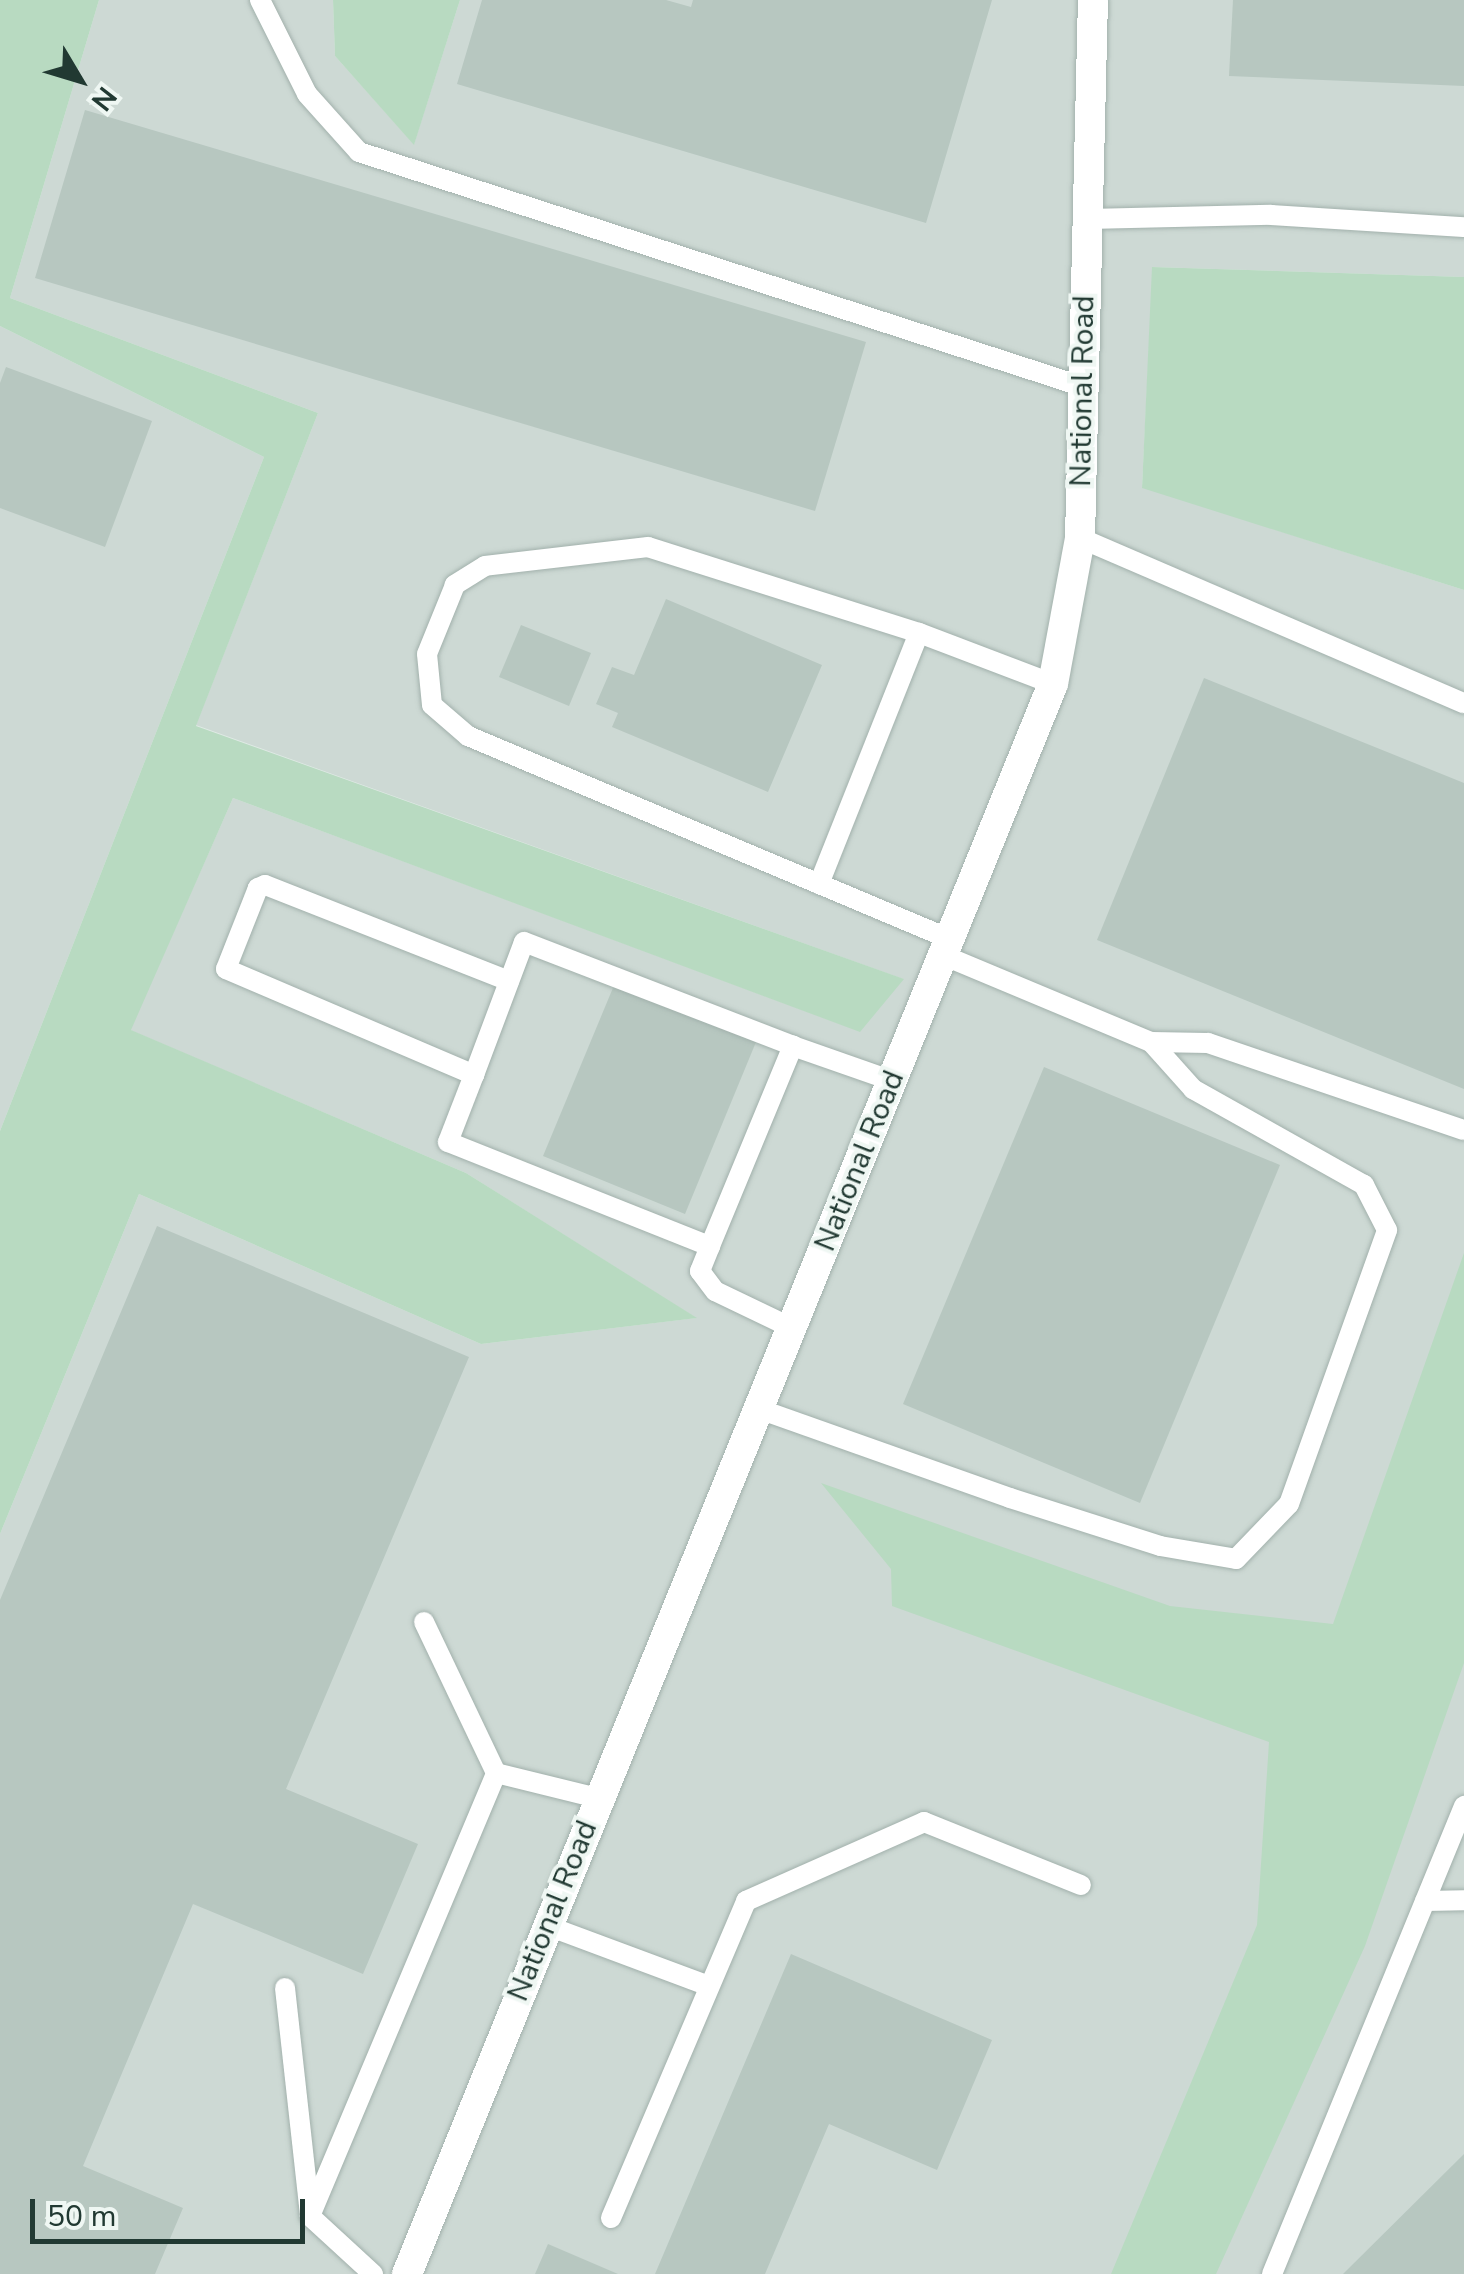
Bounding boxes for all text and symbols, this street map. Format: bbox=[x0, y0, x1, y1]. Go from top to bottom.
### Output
north arrow bbox=[30, 30, 130, 130]
text: N bbox=[82, 79, 125, 118]
street label: National Road bbox=[1063, 295, 1103, 487]
street label: National Road bbox=[807, 1065, 913, 1257]
street label: National Road bbox=[500, 1815, 606, 2007]
scale bar bbox=[35, 2179, 310, 2241]
text: 50 m bbox=[47, 2196, 116, 2237]

